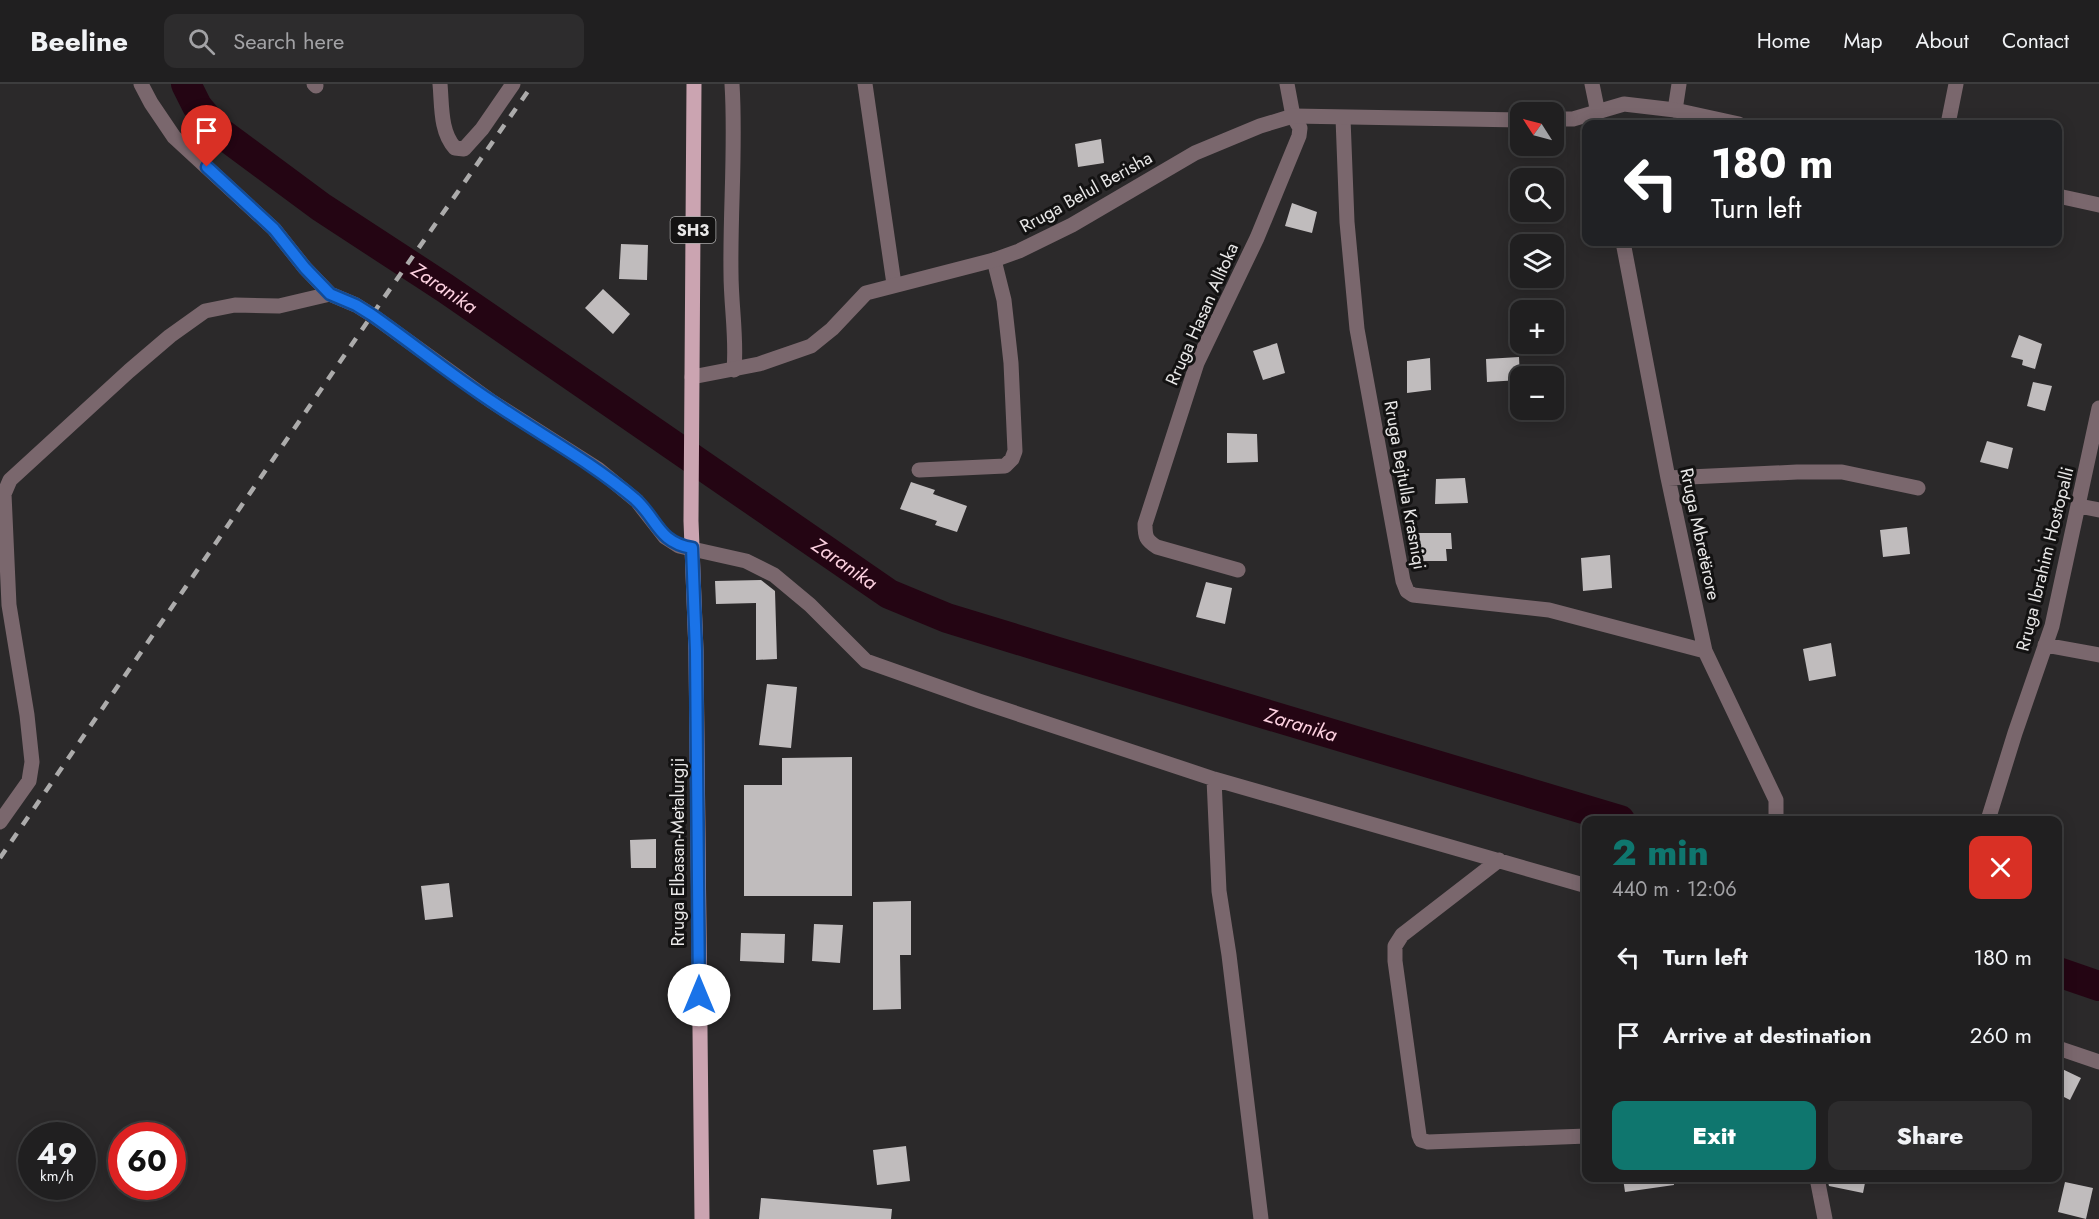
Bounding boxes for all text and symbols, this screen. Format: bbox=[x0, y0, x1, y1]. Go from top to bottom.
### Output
search box bbox=[164, 14, 584, 68]
text: Beeline bbox=[30, 21, 128, 62]
icon: search bbox=[185, 25, 218, 58]
text: Search here bbox=[233, 25, 344, 57]
text: Home bbox=[1757, 26, 1810, 56]
text: Map bbox=[1843, 26, 1883, 56]
text: About bbox=[1916, 26, 1969, 56]
text: Contact bbox=[2002, 26, 2069, 56]
north arrow bbox=[1510, 102, 1564, 156]
map controls bbox=[1510, 102, 1564, 420]
pin bbox=[181, 105, 232, 167]
icon: arrive bbox=[190, 114, 223, 147]
text: 180 m bbox=[1711, 133, 1834, 194]
icon: left bbox=[1612, 144, 1690, 222]
street label: Rruga Belul Berisha bbox=[1015, 145, 1157, 239]
button: search bbox=[1510, 168, 1564, 222]
text: Turn left bbox=[1711, 189, 1801, 228]
road number: SH3 bbox=[670, 217, 716, 243]
button: layers bbox=[1510, 234, 1564, 288]
street label: Rruga Hasan Alltoka bbox=[1159, 239, 1245, 389]
water label: Zaranika bbox=[405, 255, 483, 321]
button: + bbox=[1510, 300, 1564, 354]
button: − bbox=[1510, 366, 1564, 420]
street label: Rruga Bejtulla Krasniqi bbox=[1377, 398, 1433, 572]
street label: Rruga Ibrahim Hostopalli bbox=[2010, 464, 2080, 654]
street label: Rruga Mbretërore bbox=[1673, 466, 1727, 602]
water label: Zaranika bbox=[805, 530, 883, 597]
water label: Zaranika bbox=[1260, 700, 1341, 750]
street label: Rruga Elbasan-Metalurgji bbox=[665, 758, 691, 946]
text: 2 min bbox=[1612, 826, 1709, 878]
button: close bbox=[1969, 836, 2032, 899]
text: 440 m · 12:06 bbox=[1612, 875, 1737, 904]
icon: left bbox=[1612, 941, 1645, 974]
text: Turn left bbox=[1663, 941, 1748, 973]
text: 180 m bbox=[1973, 941, 2032, 973]
position arrow bbox=[667, 963, 731, 1027]
icon: arrive bbox=[1612, 1019, 1645, 1052]
text: Arrive at destination bbox=[1663, 1019, 1872, 1051]
text: 260 m bbox=[1970, 1019, 2032, 1051]
button: Exit bbox=[1612, 1101, 1816, 1170]
button: Share bbox=[1828, 1101, 2032, 1170]
speed limit sign: 60 bbox=[108, 1122, 186, 1200]
text: 49 bbox=[36, 1132, 78, 1175]
text: km/h bbox=[40, 1165, 74, 1187]

